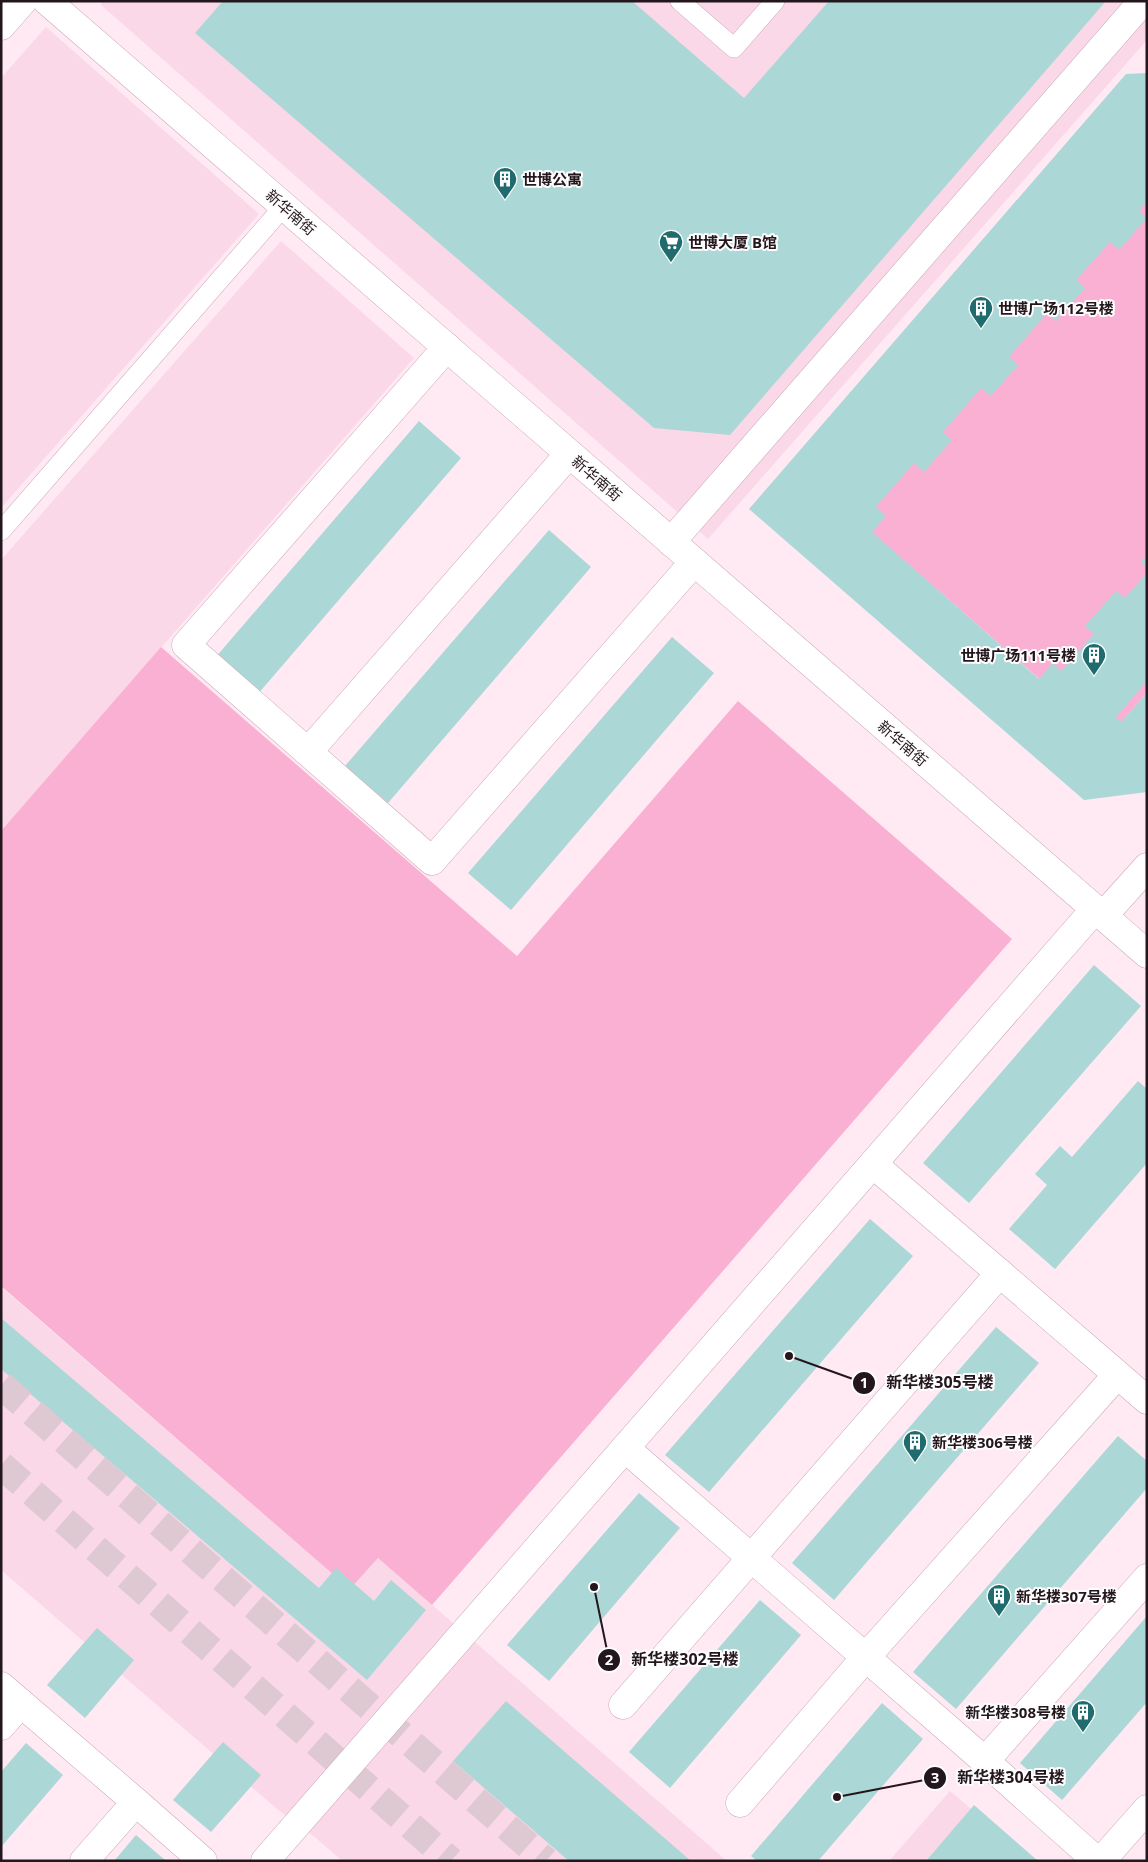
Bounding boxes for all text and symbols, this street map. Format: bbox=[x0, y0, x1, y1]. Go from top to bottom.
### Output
building icon: 世博公寓 bbox=[492, 166, 518, 200]
place label: 世博公寓 bbox=[522, 169, 582, 189]
street label: 新华南街 bbox=[262, 185, 320, 239]
supermarket icon: 世博大厦 B馆 bbox=[658, 229, 684, 263]
place label: 世博大厦 B馆 bbox=[688, 232, 777, 252]
building icon: 世博广场112号楼 bbox=[968, 295, 994, 329]
place label: 世博广场112号楼 bbox=[998, 298, 1114, 318]
street label: 新华南街 bbox=[568, 451, 626, 505]
building icon: 世博广场111号楼 bbox=[1081, 642, 1107, 676]
place label: 世博广场111号楼 bbox=[960, 645, 1076, 665]
street label: 新华南街 bbox=[874, 716, 932, 770]
callout: 新华楼305号楼 bbox=[851, 1367, 1004, 1398]
text: 新华楼305号楼 bbox=[886, 1371, 994, 1393]
text: 1 bbox=[860, 1372, 868, 1392]
building icon: 新华楼306号楼 bbox=[902, 1429, 928, 1463]
place label: 新华楼306号楼 bbox=[932, 1432, 1033, 1452]
building icon: 新华楼307号楼 bbox=[986, 1583, 1012, 1617]
place label: 新华楼307号楼 bbox=[1016, 1586, 1117, 1606]
callout: 新华楼302号楼 bbox=[596, 1644, 749, 1675]
text: 新华楼302号楼 bbox=[631, 1648, 739, 1670]
text: 2 bbox=[605, 1649, 614, 1669]
building icon: 新华楼308号楼 bbox=[1070, 1699, 1096, 1733]
place label: 新华楼308号楼 bbox=[965, 1702, 1066, 1722]
callout: 新华楼304号楼 bbox=[922, 1762, 1075, 1793]
text: 新华楼304号楼 bbox=[957, 1766, 1065, 1788]
text: 3 bbox=[931, 1767, 939, 1787]

